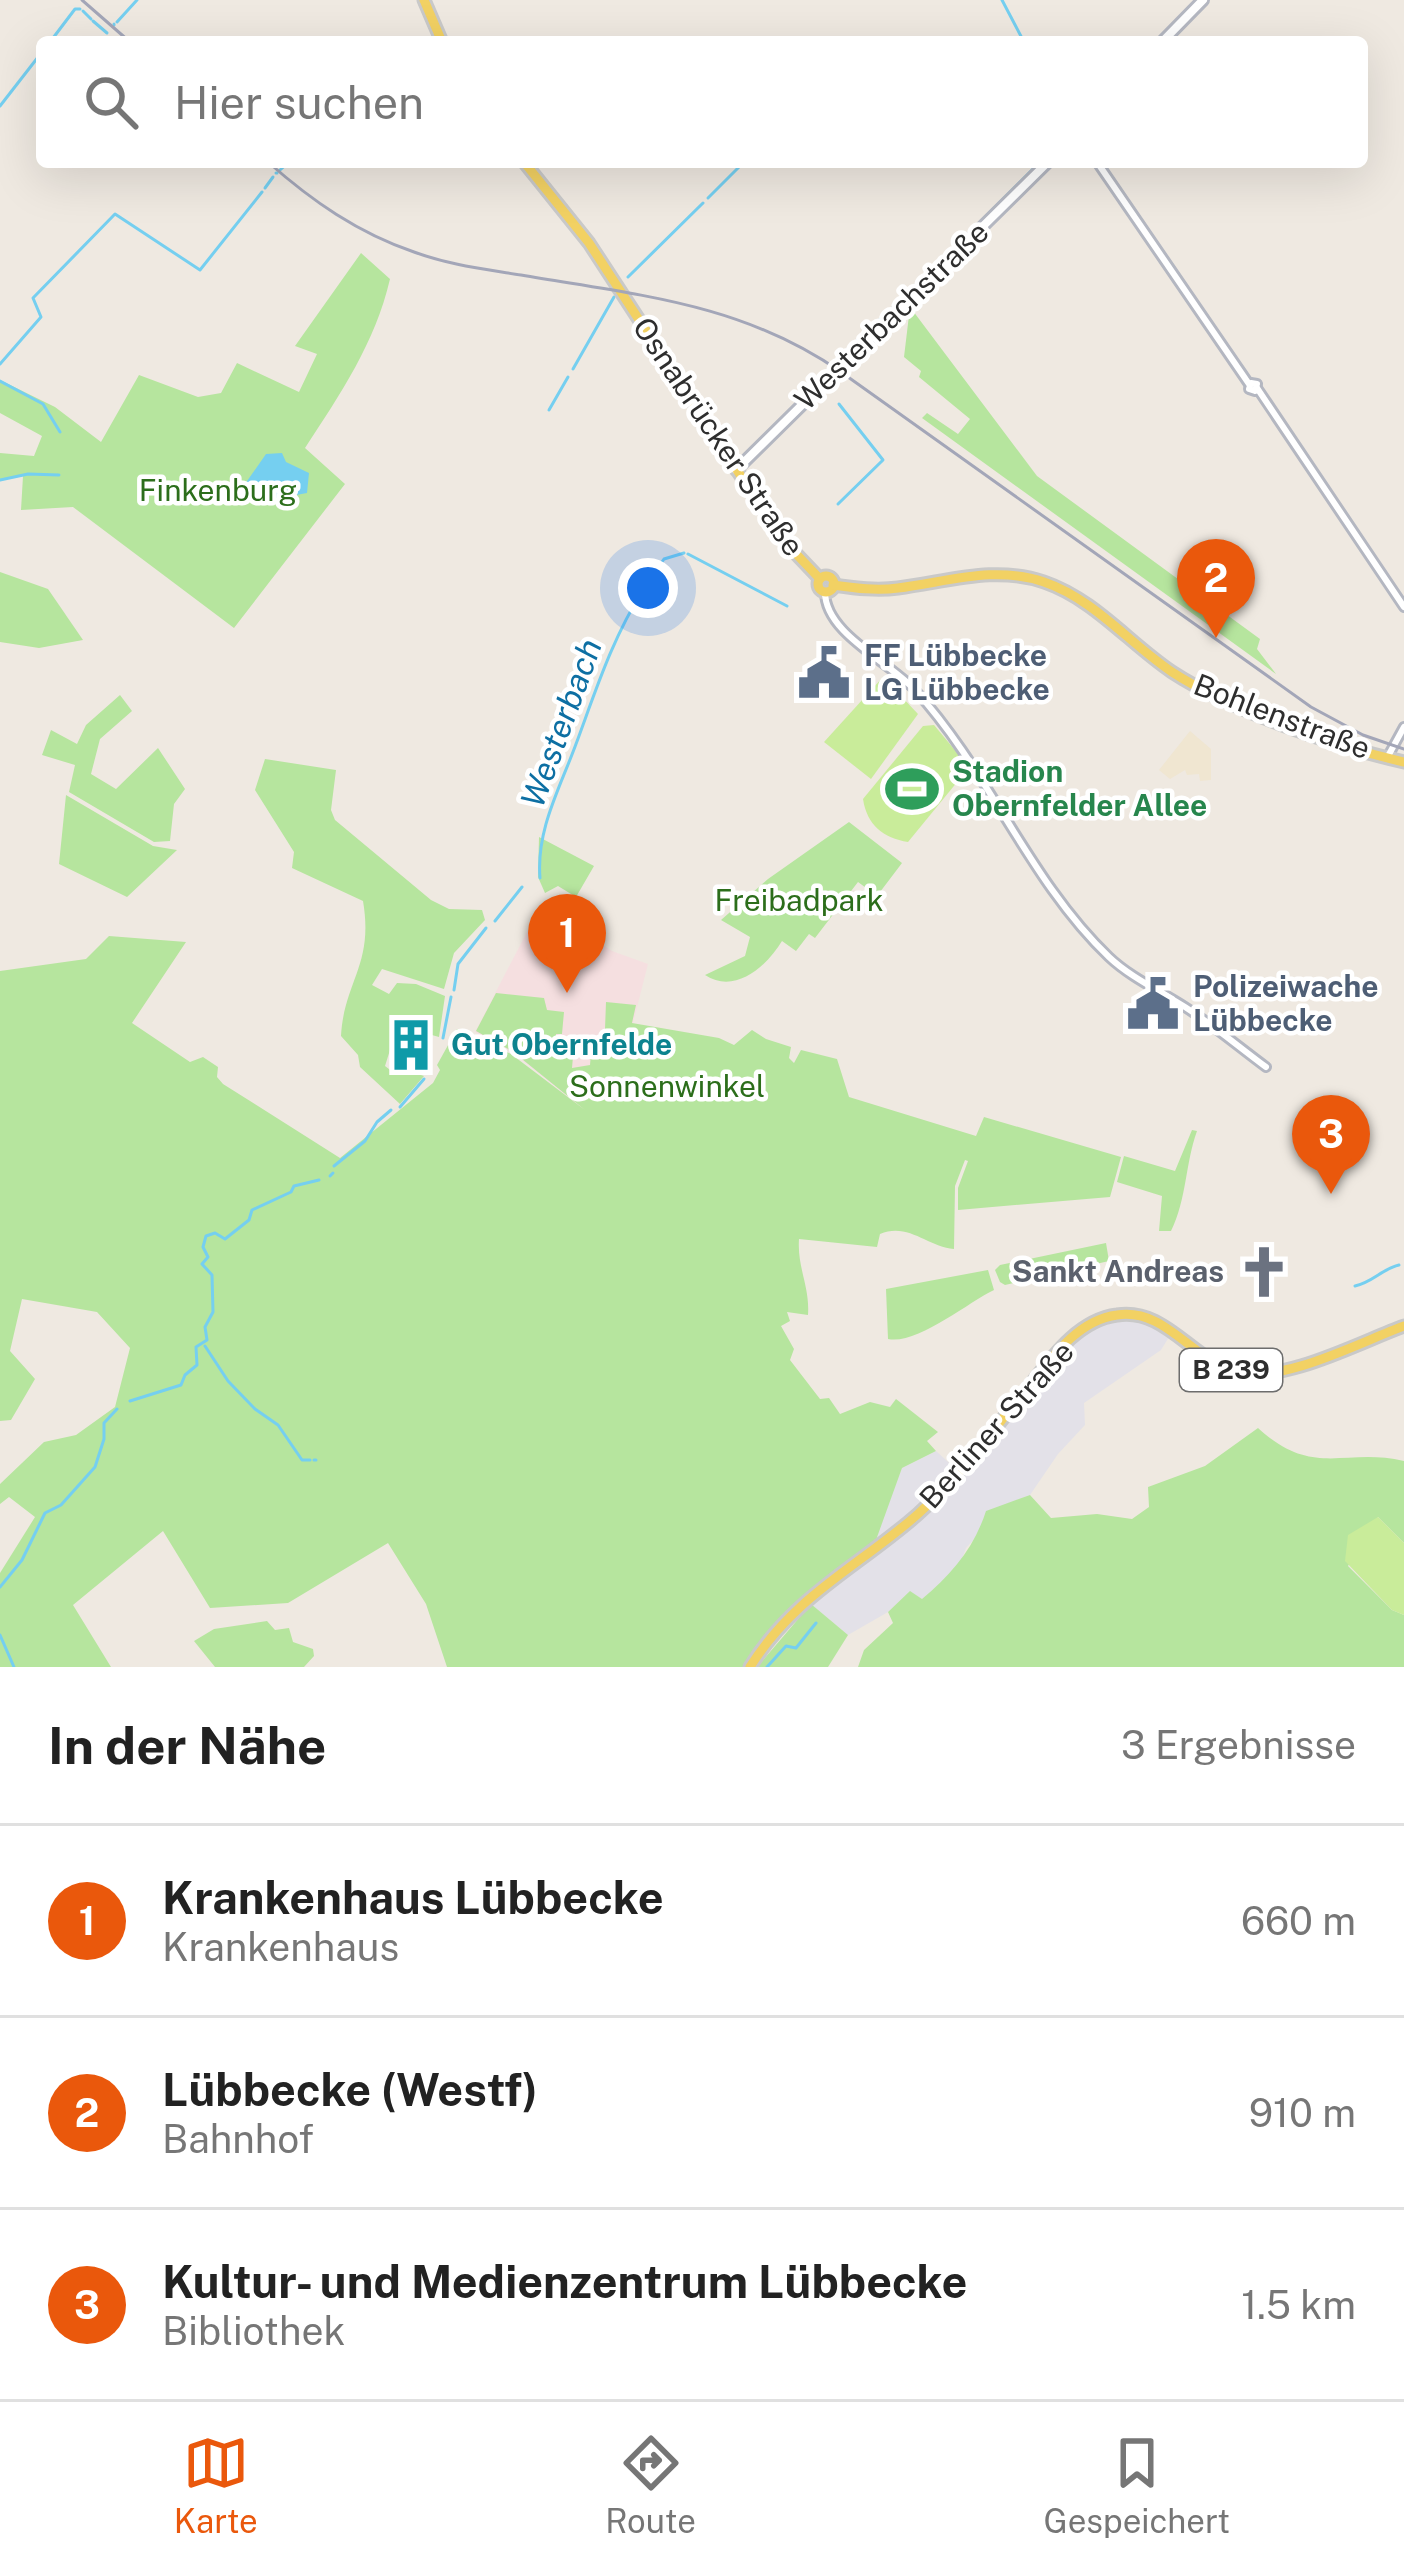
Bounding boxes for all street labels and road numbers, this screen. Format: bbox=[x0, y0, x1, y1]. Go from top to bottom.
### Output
street label: Westerbachstraße bbox=[787, 214, 996, 417]
street label: Osnabrücker Straße bbox=[626, 310, 812, 563]
street label: Bohlenstraße bbox=[1189, 666, 1376, 766]
street label: Berliner Straße bbox=[912, 1333, 1081, 1515]
road number: B 239 bbox=[1180, 1349, 1282, 1391]

